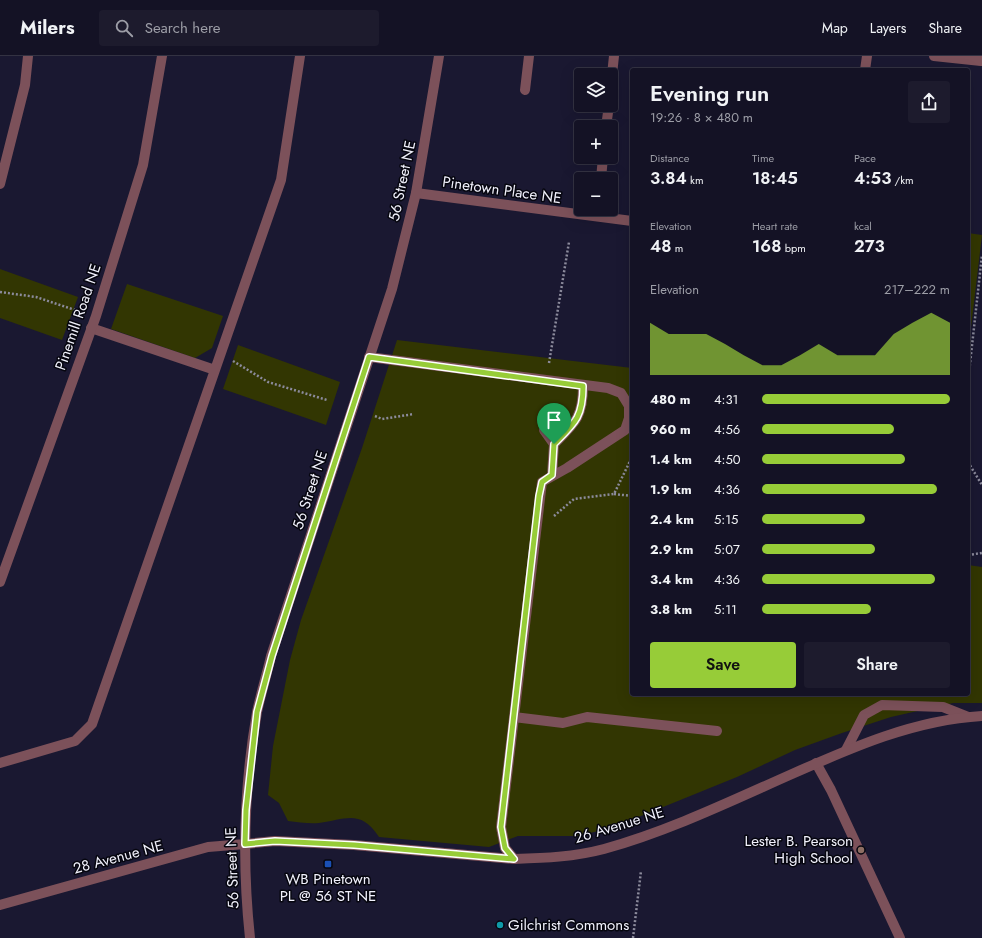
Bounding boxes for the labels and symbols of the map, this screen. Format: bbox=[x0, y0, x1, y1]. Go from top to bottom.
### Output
street label: 56 Street NE bbox=[383, 139, 421, 223]
street label: Pinetown Place NE bbox=[441, 171, 563, 209]
street label: Pinemill Road NE bbox=[49, 261, 107, 373]
pin bbox=[537, 403, 571, 444]
street label: 56 Street NE bbox=[287, 448, 333, 532]
street label: 26 Avenue NE bbox=[571, 801, 667, 849]
street label: 56 Street NE bbox=[220, 827, 244, 909]
place label: Lester B. Pearson High School bbox=[744, 830, 853, 869]
street label: 28 Avenue NE bbox=[71, 834, 165, 880]
marker: Lester B. Pearson High School bbox=[856, 845, 866, 855]
marker: WB Pinetown PL @ 56 ST NE bbox=[323, 859, 333, 869]
place label: WB Pinetown PL @ 56 ST NE bbox=[280, 868, 376, 907]
place label: Gilchrist Commons bbox=[508, 914, 629, 936]
marker: Gilchrist Commons bbox=[495, 920, 505, 930]

